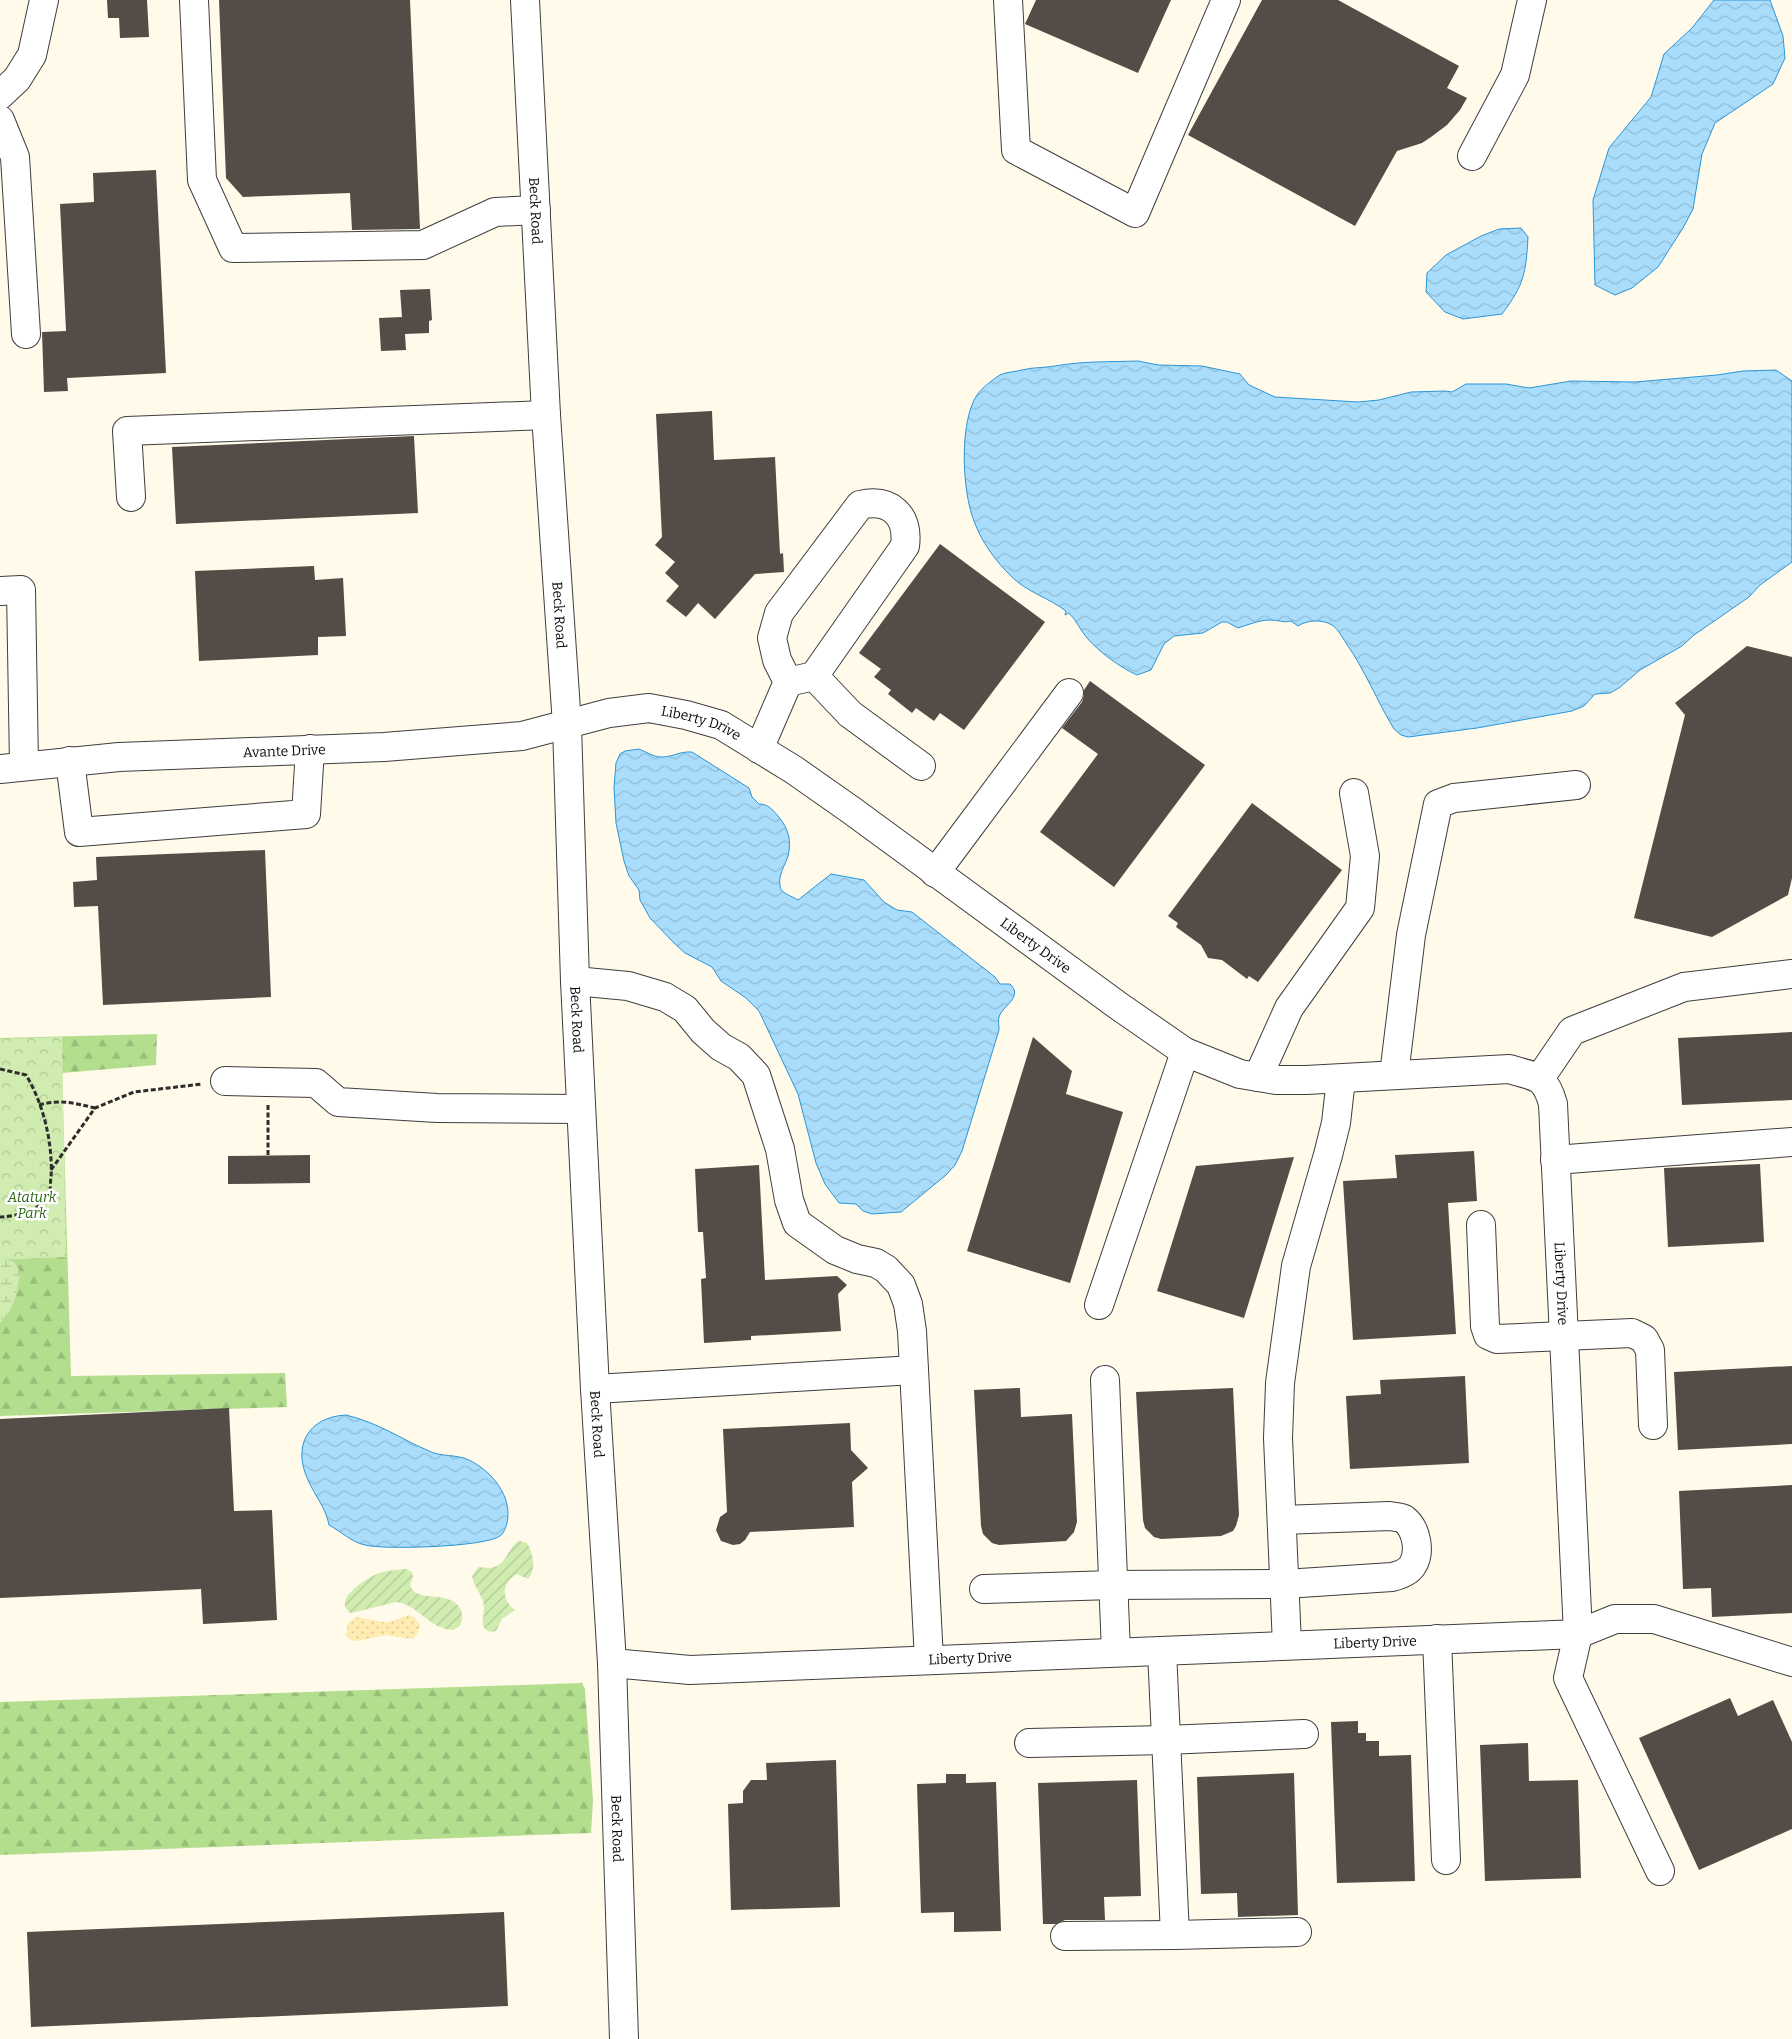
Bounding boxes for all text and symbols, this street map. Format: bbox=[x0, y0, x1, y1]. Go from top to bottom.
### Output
street label: Beck Road bbox=[525, 177, 545, 245]
street label: Beck Road bbox=[548, 581, 570, 649]
street label: Liberty Drive bbox=[660, 703, 744, 744]
street label: Avante Drive bbox=[243, 741, 326, 761]
street label: Liberty Drive bbox=[997, 914, 1074, 977]
street label: Beck Road bbox=[566, 986, 587, 1054]
park label: Ataturk Park bbox=[7, 1189, 57, 1222]
street label: Liberty Drive bbox=[1551, 1241, 1571, 1326]
street label: Beck Road bbox=[586, 1390, 607, 1458]
street label: Liberty Drive bbox=[1333, 1633, 1417, 1652]
street label: Liberty Drive bbox=[928, 1649, 1012, 1668]
street label: Beck Road bbox=[607, 1795, 626, 1862]

